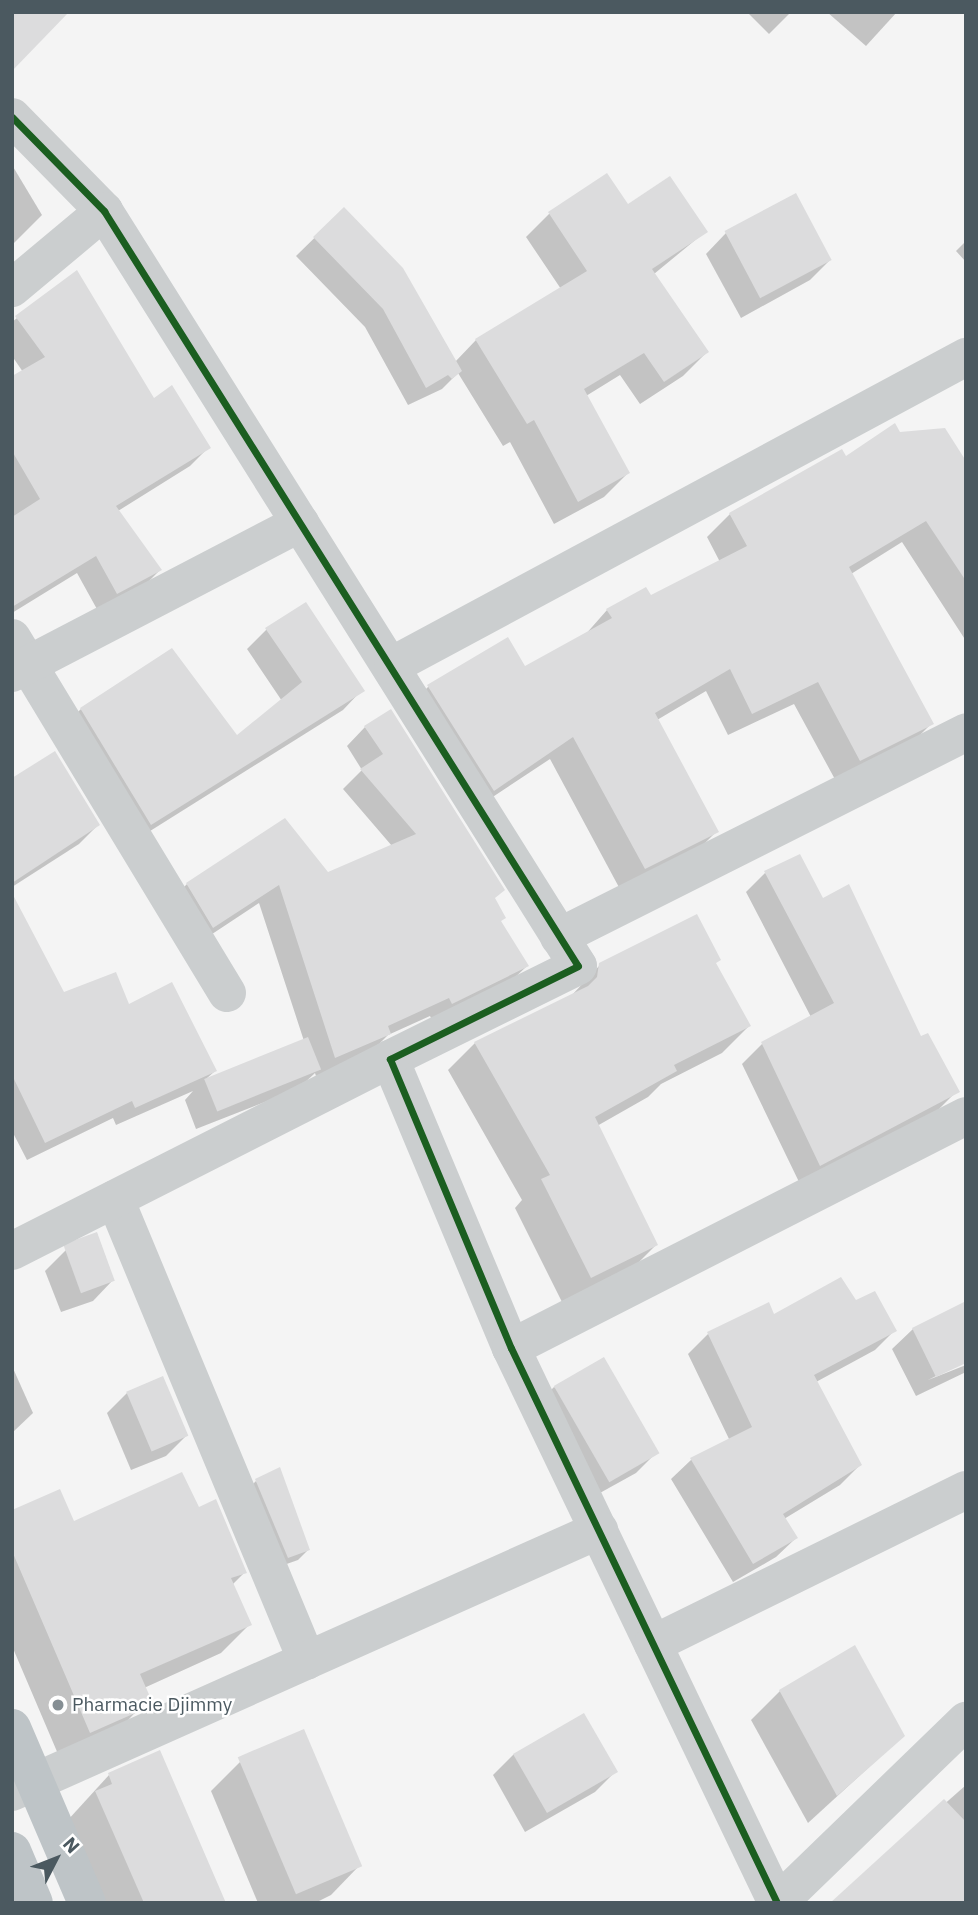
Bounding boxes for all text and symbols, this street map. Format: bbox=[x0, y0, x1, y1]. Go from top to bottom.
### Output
place label: Pharmacie Djimmy bbox=[72, 1694, 232, 1716]
marker: Pharmacie Djimmy bbox=[50, 1697, 66, 1713]
north arrow bbox=[21, 1824, 91, 1894]
text: N bbox=[58, 1832, 85, 1858]

